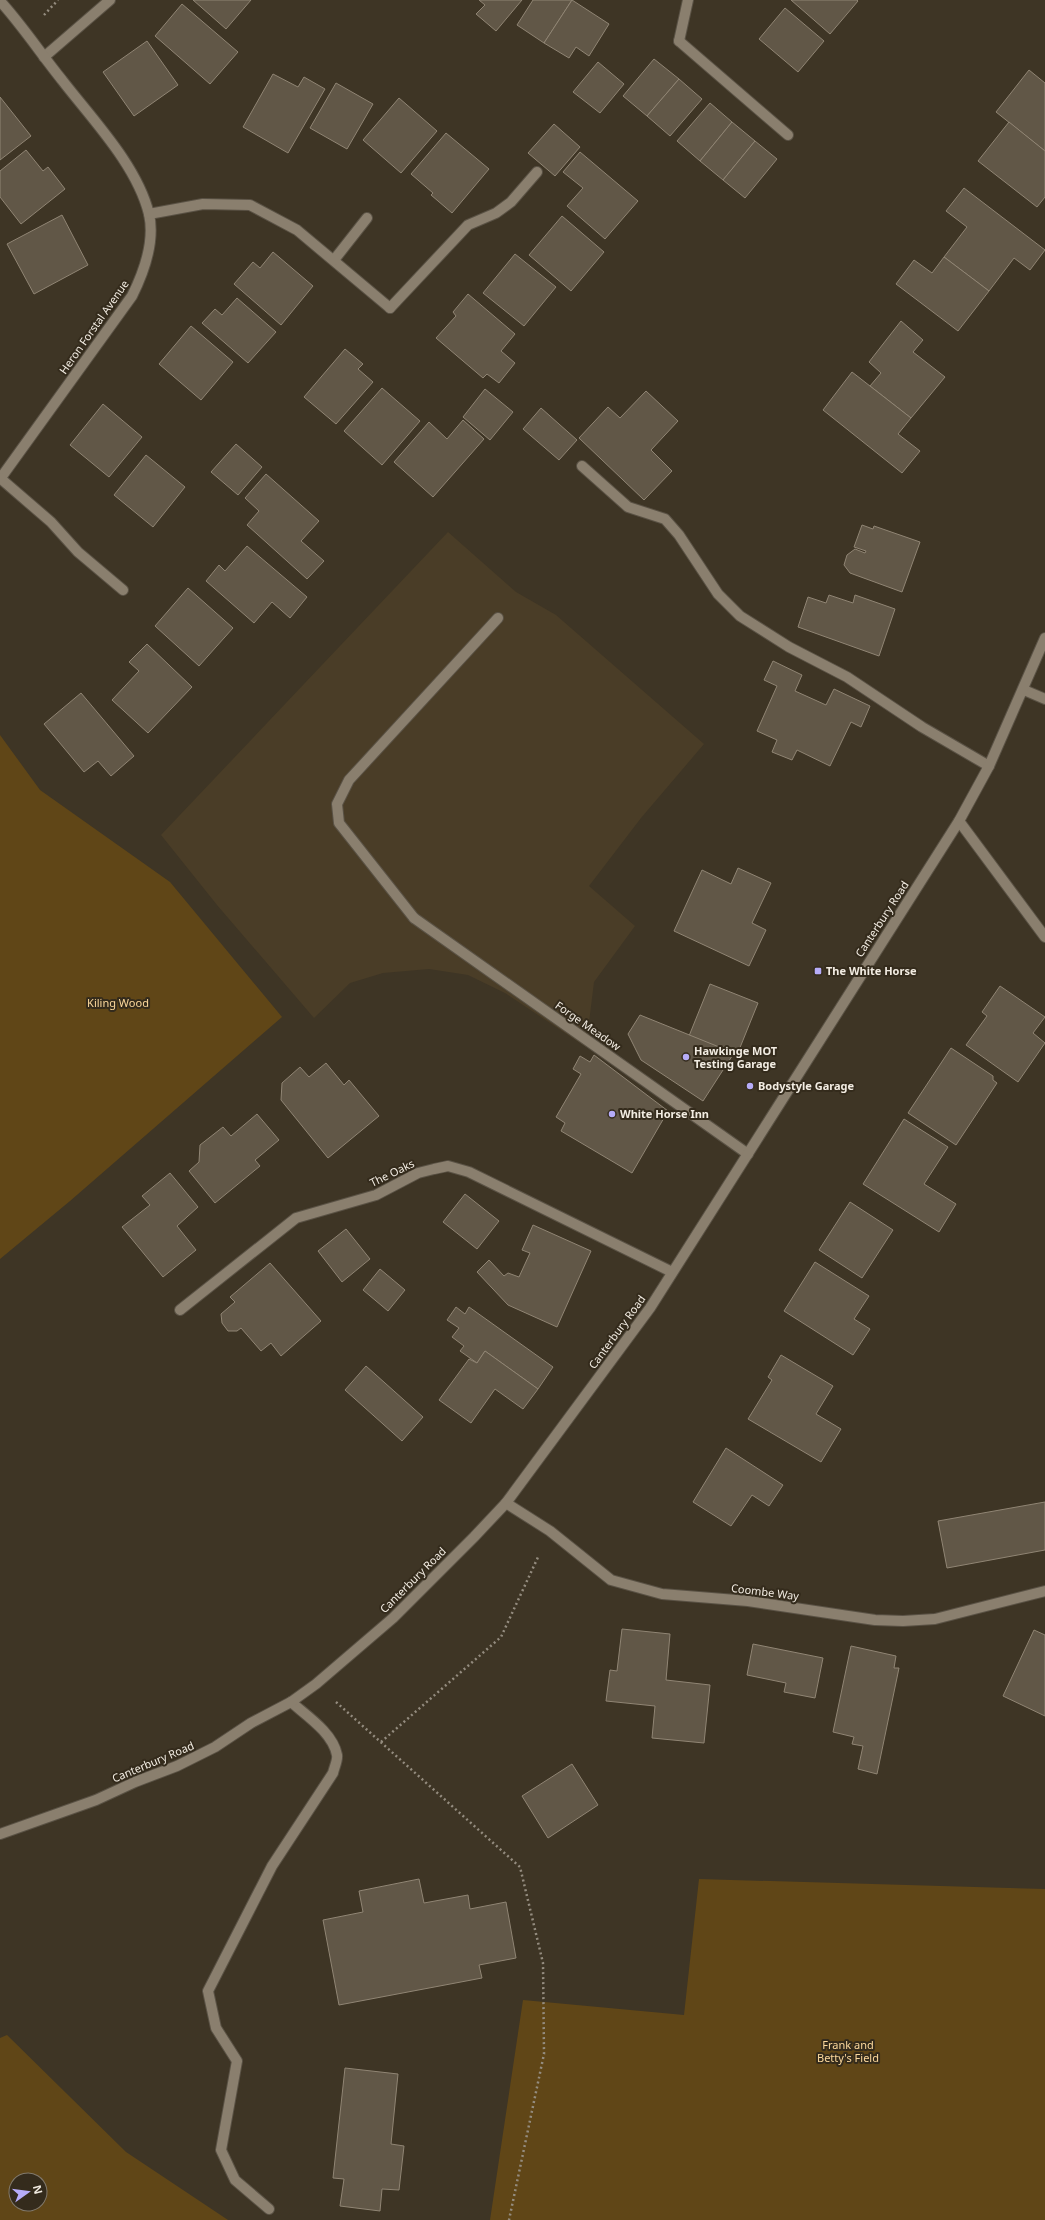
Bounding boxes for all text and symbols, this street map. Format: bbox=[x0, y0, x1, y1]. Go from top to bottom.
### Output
street label: Heron Forstal Avenue bbox=[55, 277, 132, 377]
street label: Canterbury Road bbox=[851, 878, 912, 960]
place label: The White Horse bbox=[826, 963, 917, 978]
marker: The White Horse bbox=[813, 966, 823, 976]
park label: Kiling Wood bbox=[87, 995, 149, 1010]
street label: Forge Meadow bbox=[553, 997, 624, 1054]
place label: Hawkinge MOT Testing Garage bbox=[694, 1043, 778, 1071]
marker: Hawkinge MOT Testing Garage bbox=[681, 1052, 691, 1062]
place label: Bodystyle Garage bbox=[758, 1078, 854, 1093]
marker: Bodystyle Garage bbox=[745, 1081, 755, 1091]
place label: White Horse Inn bbox=[620, 1106, 709, 1121]
marker: White Horse Inn bbox=[607, 1109, 617, 1119]
street label: The Oaks bbox=[367, 1155, 417, 1190]
street label: Canterbury Road bbox=[585, 1292, 648, 1372]
street label: Canterbury Road bbox=[376, 1543, 449, 1616]
street label: Coombe Way bbox=[730, 1580, 800, 1603]
street label: Canterbury Road bbox=[110, 1738, 196, 1786]
park label: Frank and Betty's Field bbox=[817, 2037, 879, 2065]
north arrow bbox=[8, 2172, 48, 2212]
text: N bbox=[30, 2183, 47, 2196]

